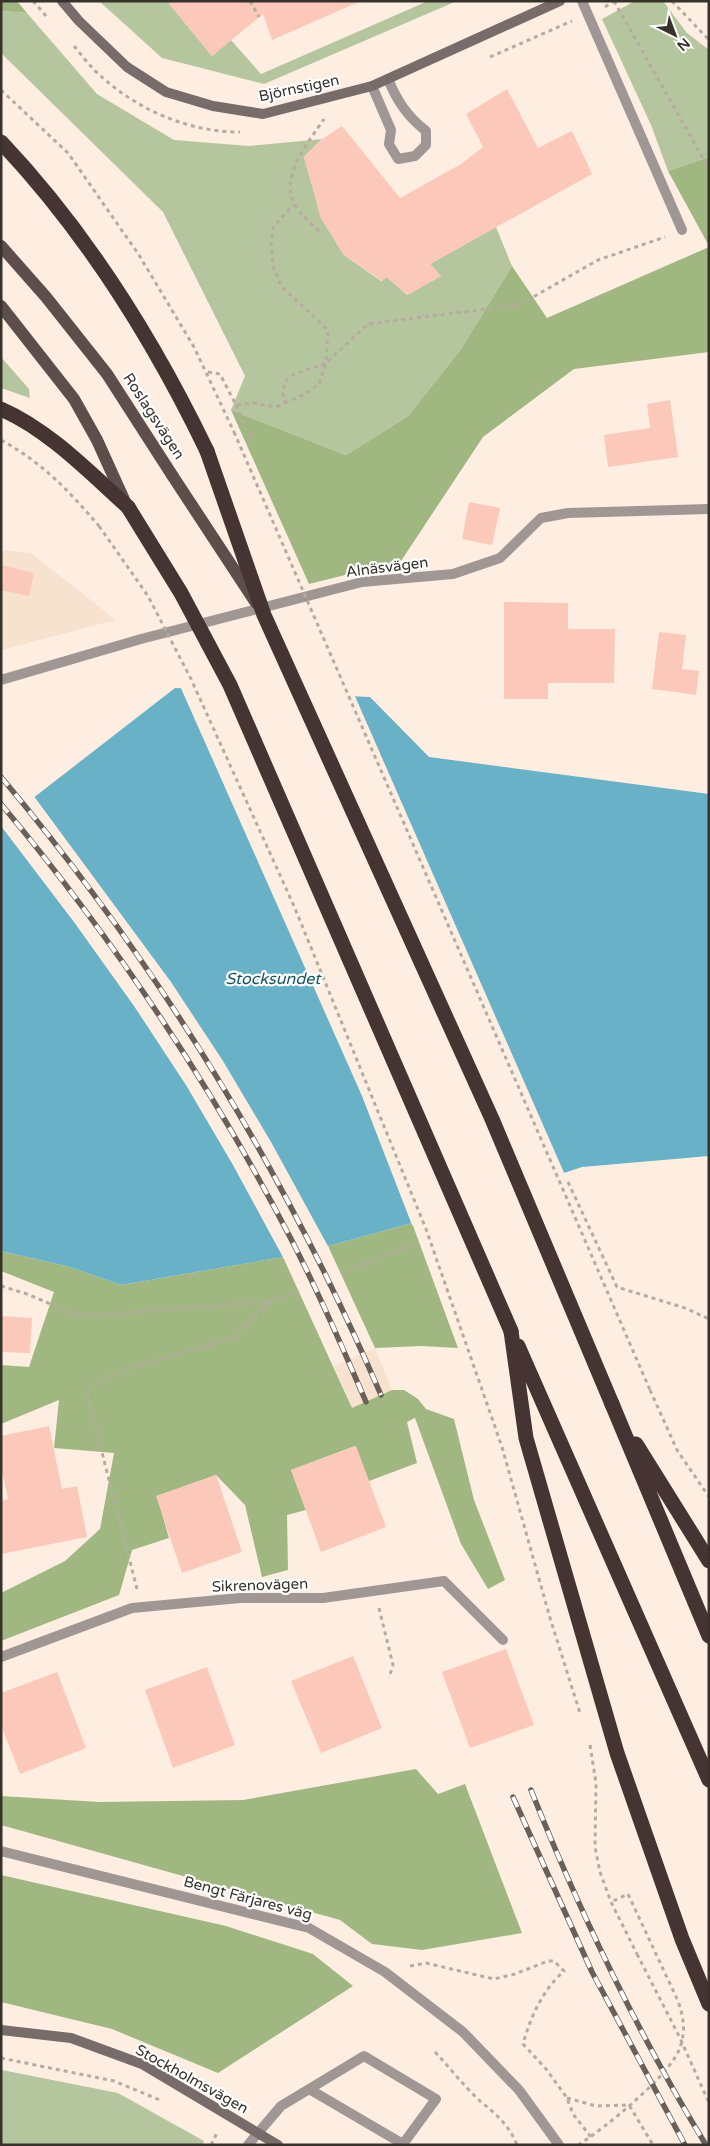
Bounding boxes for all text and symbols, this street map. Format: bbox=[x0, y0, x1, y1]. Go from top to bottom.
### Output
north arrow bbox=[650, 10, 700, 60]
text: N bbox=[673, 34, 693, 54]
street label: Björnstigen bbox=[257, 71, 341, 105]
street label: Roslagsvägen bbox=[119, 370, 189, 462]
street label: Alnäsvägen bbox=[345, 553, 429, 581]
water label: Stocksundet bbox=[226, 969, 322, 989]
street label: Sikrenovägen bbox=[211, 1574, 309, 1596]
street label: Bengt Färjares väg bbox=[182, 1872, 314, 1924]
street label: Stockholmsvägen bbox=[132, 2041, 252, 2117]

